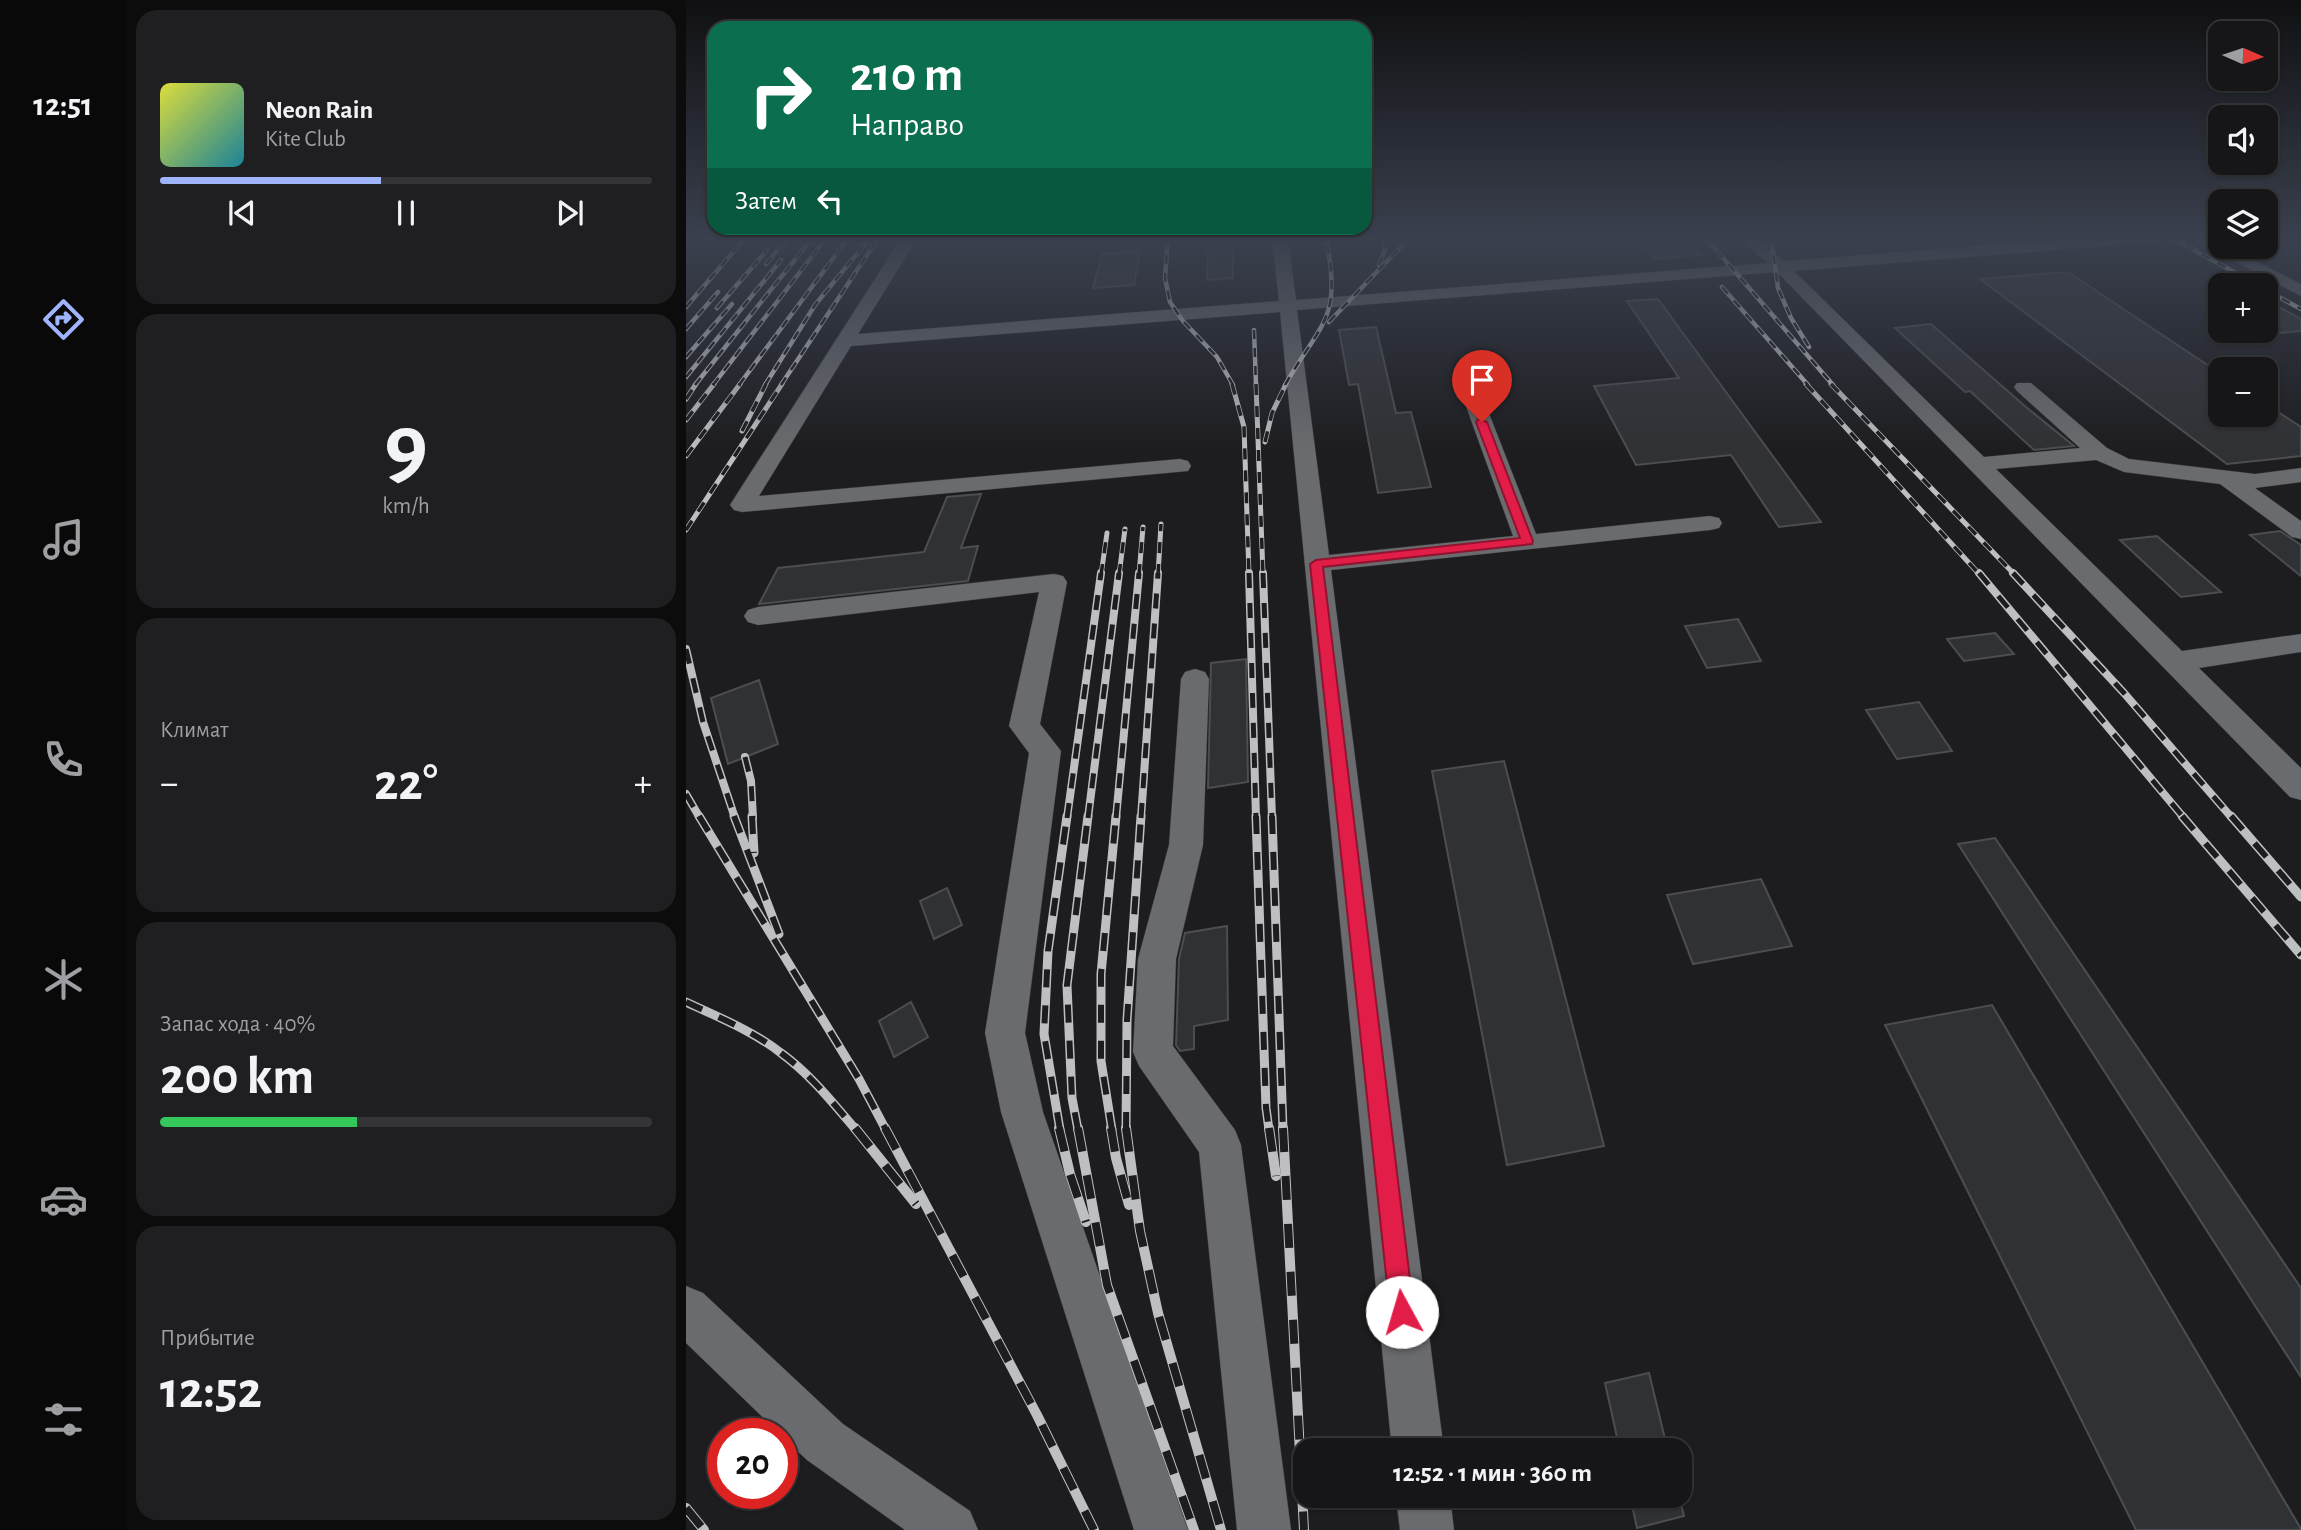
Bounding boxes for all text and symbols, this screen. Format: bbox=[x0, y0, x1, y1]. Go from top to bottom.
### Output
north arrow bbox=[2208, 21, 2278, 91]
map controls bbox=[2208, 21, 2278, 427]
icon: right bbox=[735, 49, 826, 140]
text: 210 m bbox=[850, 51, 963, 100]
text: 12:51 bbox=[33, 89, 93, 121]
text: Neon Rain bbox=[265, 97, 373, 123]
button: sound bbox=[2208, 105, 2278, 175]
text: Направо bbox=[850, 109, 964, 141]
text: Kite Club bbox=[265, 128, 346, 151]
icon: left bbox=[811, 182, 849, 220]
text: Затем bbox=[735, 188, 797, 214]
button: layers bbox=[2208, 189, 2278, 259]
icon: previous bbox=[223, 194, 261, 232]
icon: pause bbox=[387, 194, 425, 232]
icon: next bbox=[551, 194, 589, 232]
button: + bbox=[2208, 273, 2278, 343]
icon: directions bbox=[39, 295, 88, 344]
pin bbox=[1452, 350, 1512, 422]
button: − bbox=[2208, 357, 2278, 427]
icon: arrive bbox=[1463, 361, 1501, 399]
text: 9 bbox=[384, 402, 428, 493]
text: km/h bbox=[382, 495, 430, 518]
icon: music bbox=[39, 515, 88, 564]
text: Климат bbox=[160, 719, 229, 742]
icon: phone bbox=[39, 735, 88, 784]
text: 22° bbox=[374, 757, 438, 809]
text: − bbox=[160, 765, 178, 803]
text: + bbox=[634, 765, 652, 803]
icon: climate bbox=[39, 955, 88, 1004]
text: Запас хода · 40% bbox=[160, 1013, 316, 1036]
text: 200 km bbox=[160, 1051, 314, 1103]
icon: car bbox=[39, 1175, 88, 1224]
position arrow bbox=[1365, 1275, 1439, 1349]
text: Прибытие bbox=[160, 1327, 255, 1350]
text: 12:52 bbox=[160, 1365, 262, 1417]
icon: filters bbox=[39, 1395, 88, 1444]
speed limit sign: 20 bbox=[707, 1418, 798, 1509]
text: 12:52 · 1 мин · 360 m bbox=[1393, 1460, 1592, 1486]

